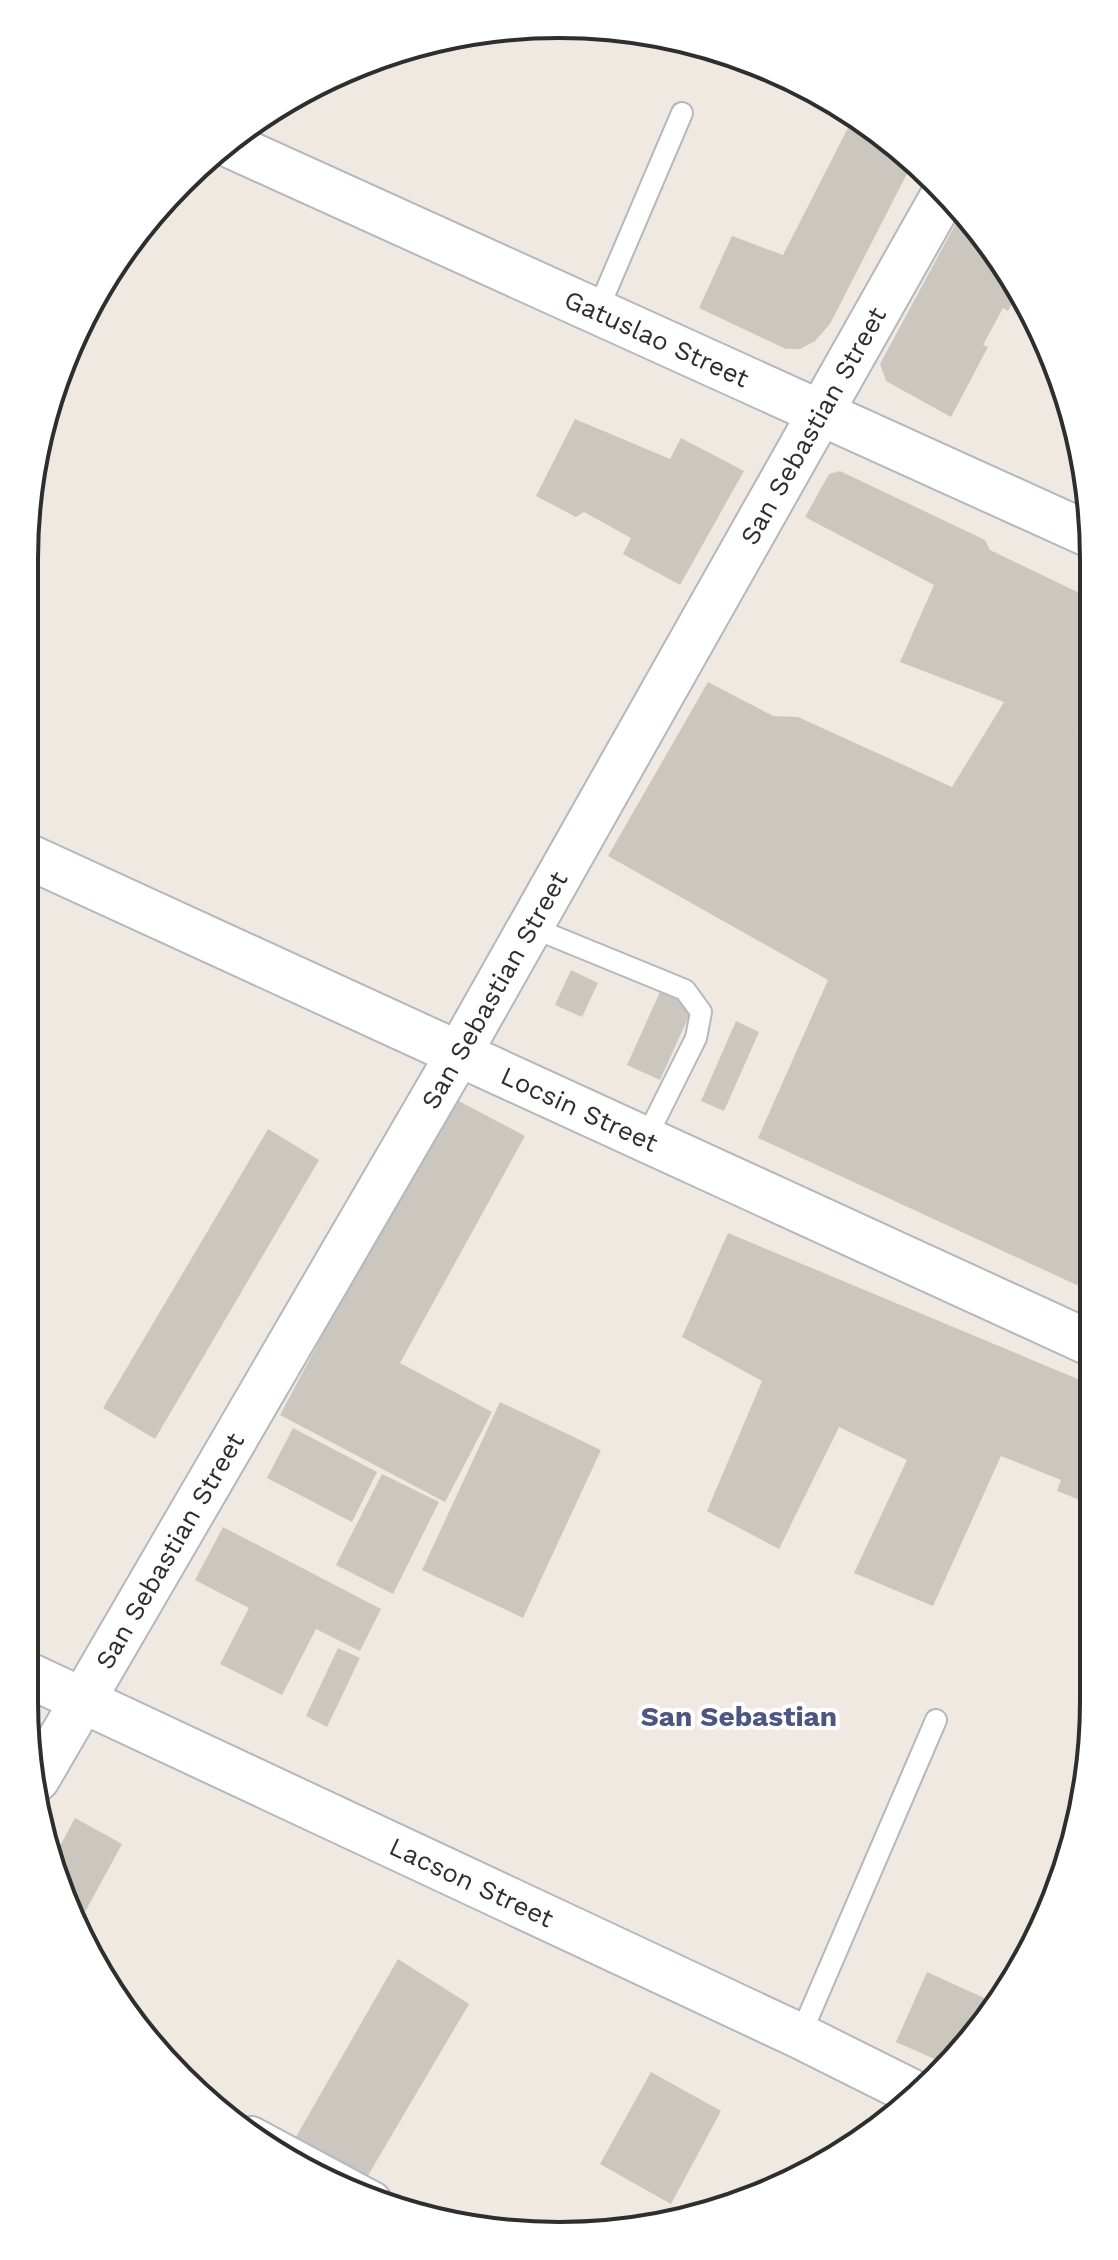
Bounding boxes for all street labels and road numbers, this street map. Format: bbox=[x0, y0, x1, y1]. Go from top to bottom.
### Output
street label: Gatuslao Street bbox=[560, 284, 754, 393]
street label: San Sebastian Street bbox=[734, 302, 892, 550]
street label: San Sebastian Street bbox=[415, 866, 574, 1114]
street label: Locsin Street bbox=[496, 1060, 663, 1158]
street label: San Sebastian Street bbox=[89, 1427, 250, 1674]
street label: Lacson Street bbox=[385, 1831, 558, 1934]

